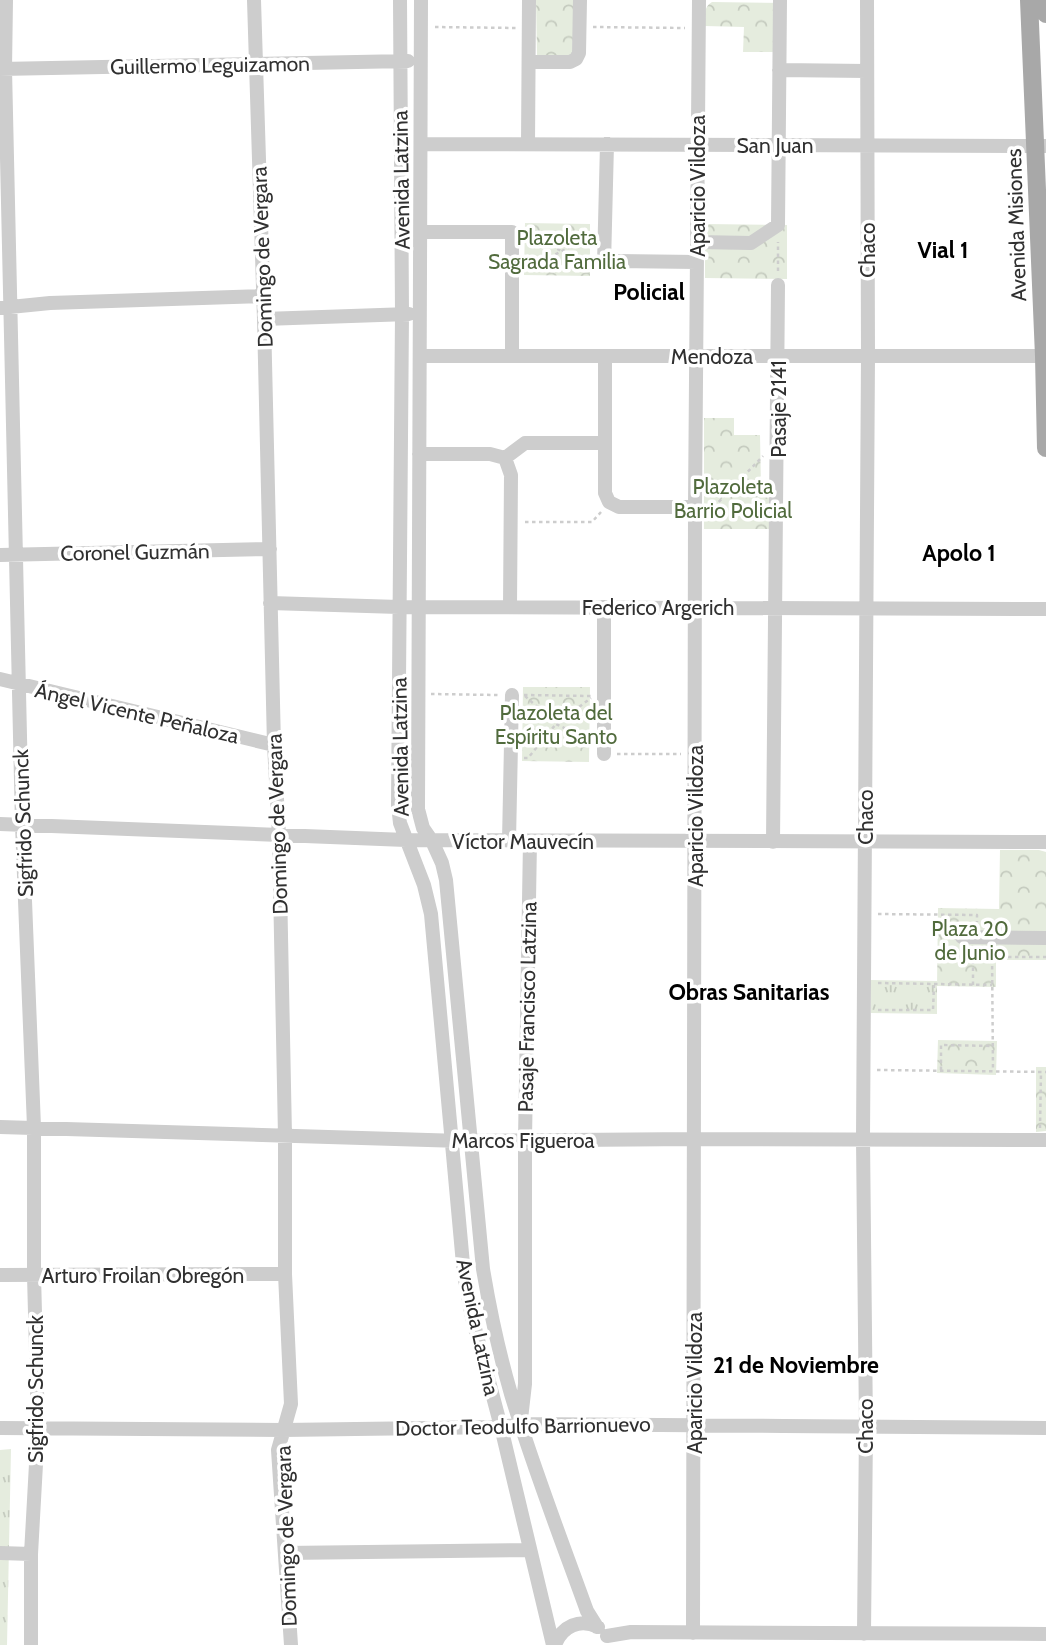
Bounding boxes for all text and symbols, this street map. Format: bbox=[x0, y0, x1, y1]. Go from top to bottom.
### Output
street label: Guillermo Leguizamon bbox=[110, 51, 310, 79]
street label: Avenida Latzina bbox=[387, 110, 415, 250]
street label: Aparicio Vildoza bbox=[685, 115, 710, 257]
street label: San Juan bbox=[737, 133, 813, 158]
street label: Avenida Misiones bbox=[1001, 148, 1031, 302]
street label: Domingo de Vergara bbox=[246, 166, 278, 348]
street label: Chaco bbox=[855, 222, 880, 278]
park label: Plazoleta Sagrada Familia bbox=[488, 225, 626, 274]
district label: Vial 1 bbox=[918, 236, 968, 264]
district label: Policial bbox=[613, 278, 685, 306]
street label: Mendoza bbox=[671, 344, 753, 369]
street label: Pasaje 2141 bbox=[766, 360, 792, 458]
park label: Plazoleta Barrio Policial bbox=[674, 474, 792, 523]
street label: Coronel Guzmán bbox=[60, 538, 210, 566]
district label: Apolo 1 bbox=[922, 539, 996, 567]
street label: Federico Argerich bbox=[582, 595, 734, 620]
street label: Ángel Vicente Peñaloza bbox=[33, 677, 241, 749]
street label: Avenida Latzina bbox=[386, 677, 414, 817]
park label: Plazoleta del Espíritu Santo bbox=[495, 700, 617, 749]
street label: Domingo de Vergara bbox=[261, 733, 293, 915]
street label: Aparicio Vildoza bbox=[683, 745, 708, 887]
street label: Sigfrido Schunck bbox=[8, 748, 38, 897]
street label: Chaco bbox=[853, 789, 878, 845]
street label: Víctor Mauvecín bbox=[452, 829, 594, 854]
street label: Pasaje Francisco Latzina bbox=[513, 901, 542, 1113]
park label: Plaza 20 de Junio bbox=[931, 916, 1009, 965]
district label: Obras Sanitarias bbox=[669, 978, 830, 1006]
street label: Marcos Figueroa bbox=[451, 1128, 595, 1153]
street label: Avenida Latzina bbox=[451, 1256, 505, 1398]
street label: Arturo Froilan Obregón bbox=[42, 1263, 244, 1288]
street label: Aparicio Vildoza bbox=[682, 1312, 707, 1454]
street label: Sigfrido Schunck bbox=[23, 1314, 48, 1463]
district label: 21 de Noviembre bbox=[713, 1351, 879, 1379]
street label: Chaco bbox=[853, 1398, 878, 1454]
street label: Doctor Teodulfo Barrionuevo bbox=[395, 1411, 651, 1441]
street label: Domingo de Vergara bbox=[270, 1445, 302, 1627]

